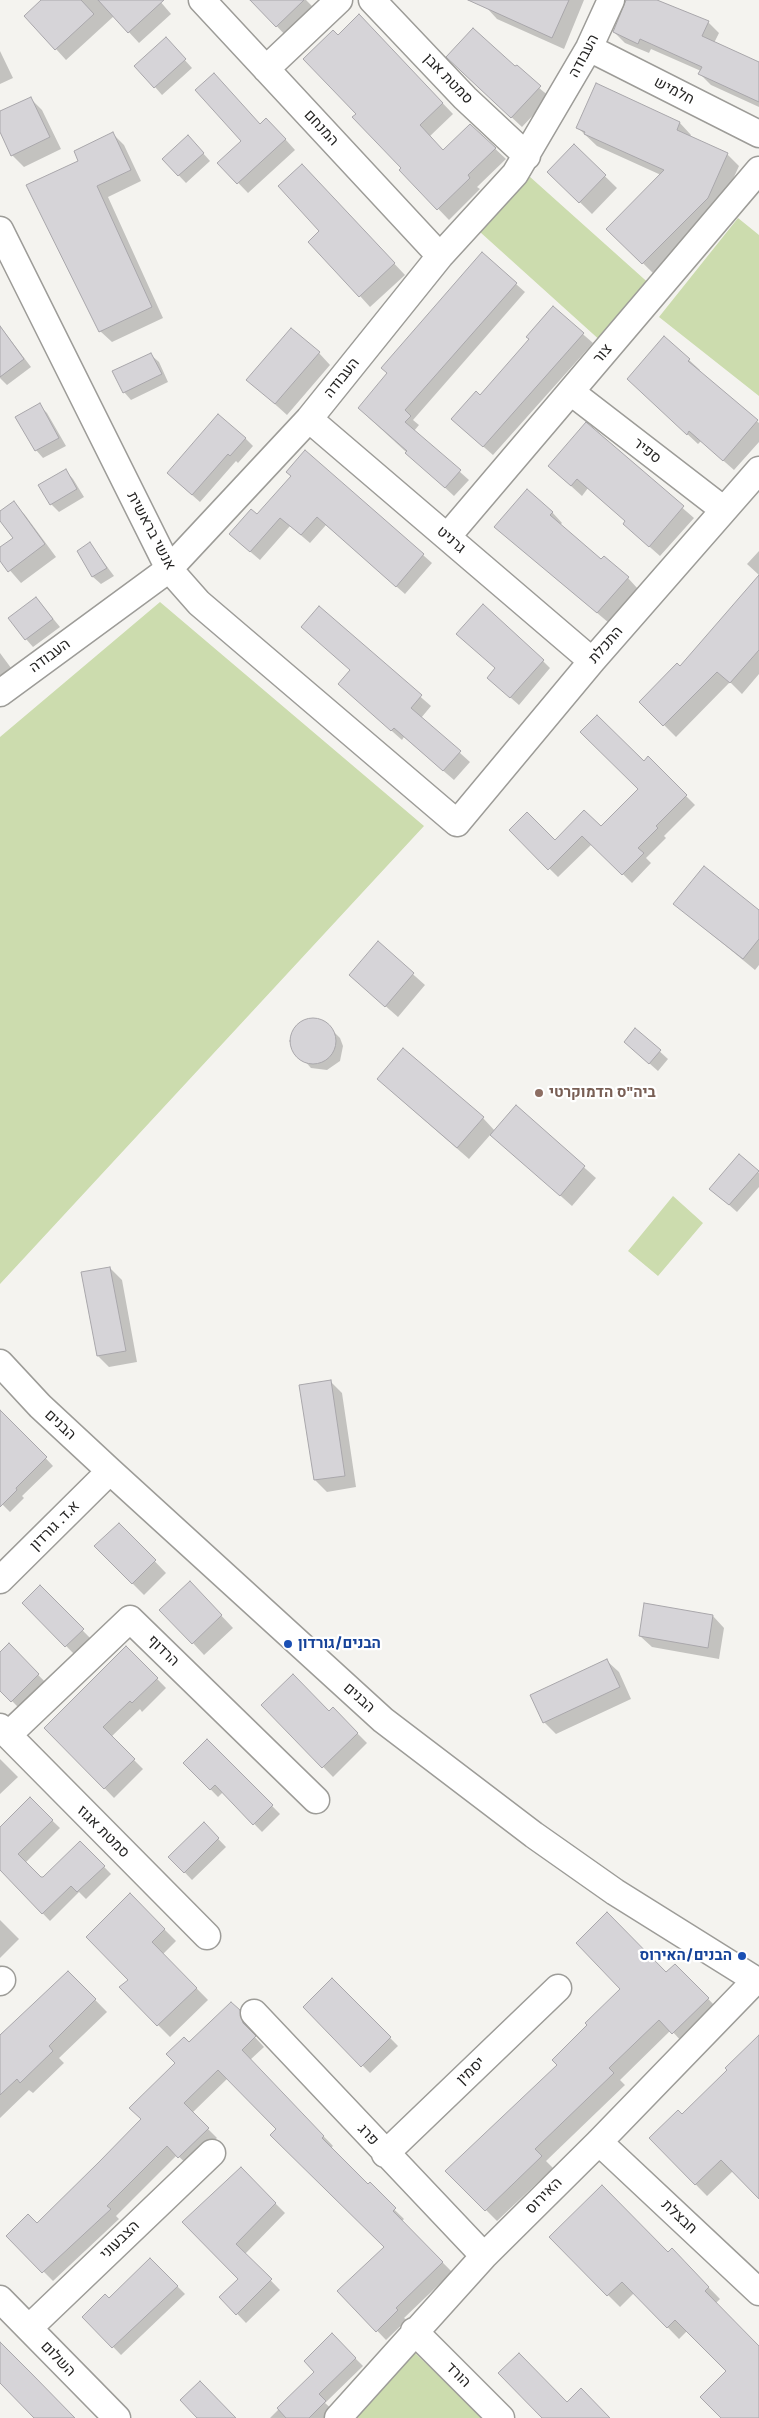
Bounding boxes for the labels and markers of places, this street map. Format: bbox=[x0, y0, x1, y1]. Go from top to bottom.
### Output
place label: ביה"ס הדמוקרטי bbox=[549, 1084, 656, 1102]
marker: ביה"ס הדמוקרטי bbox=[533, 1087, 545, 1099]
place label: הבנים/גורדון bbox=[298, 1635, 381, 1653]
marker: הבנים/גורדון bbox=[282, 1638, 294, 1650]
place label: הבנים/האירוס bbox=[639, 1947, 732, 1965]
marker: הבנים/האירוס bbox=[736, 1950, 748, 1962]

